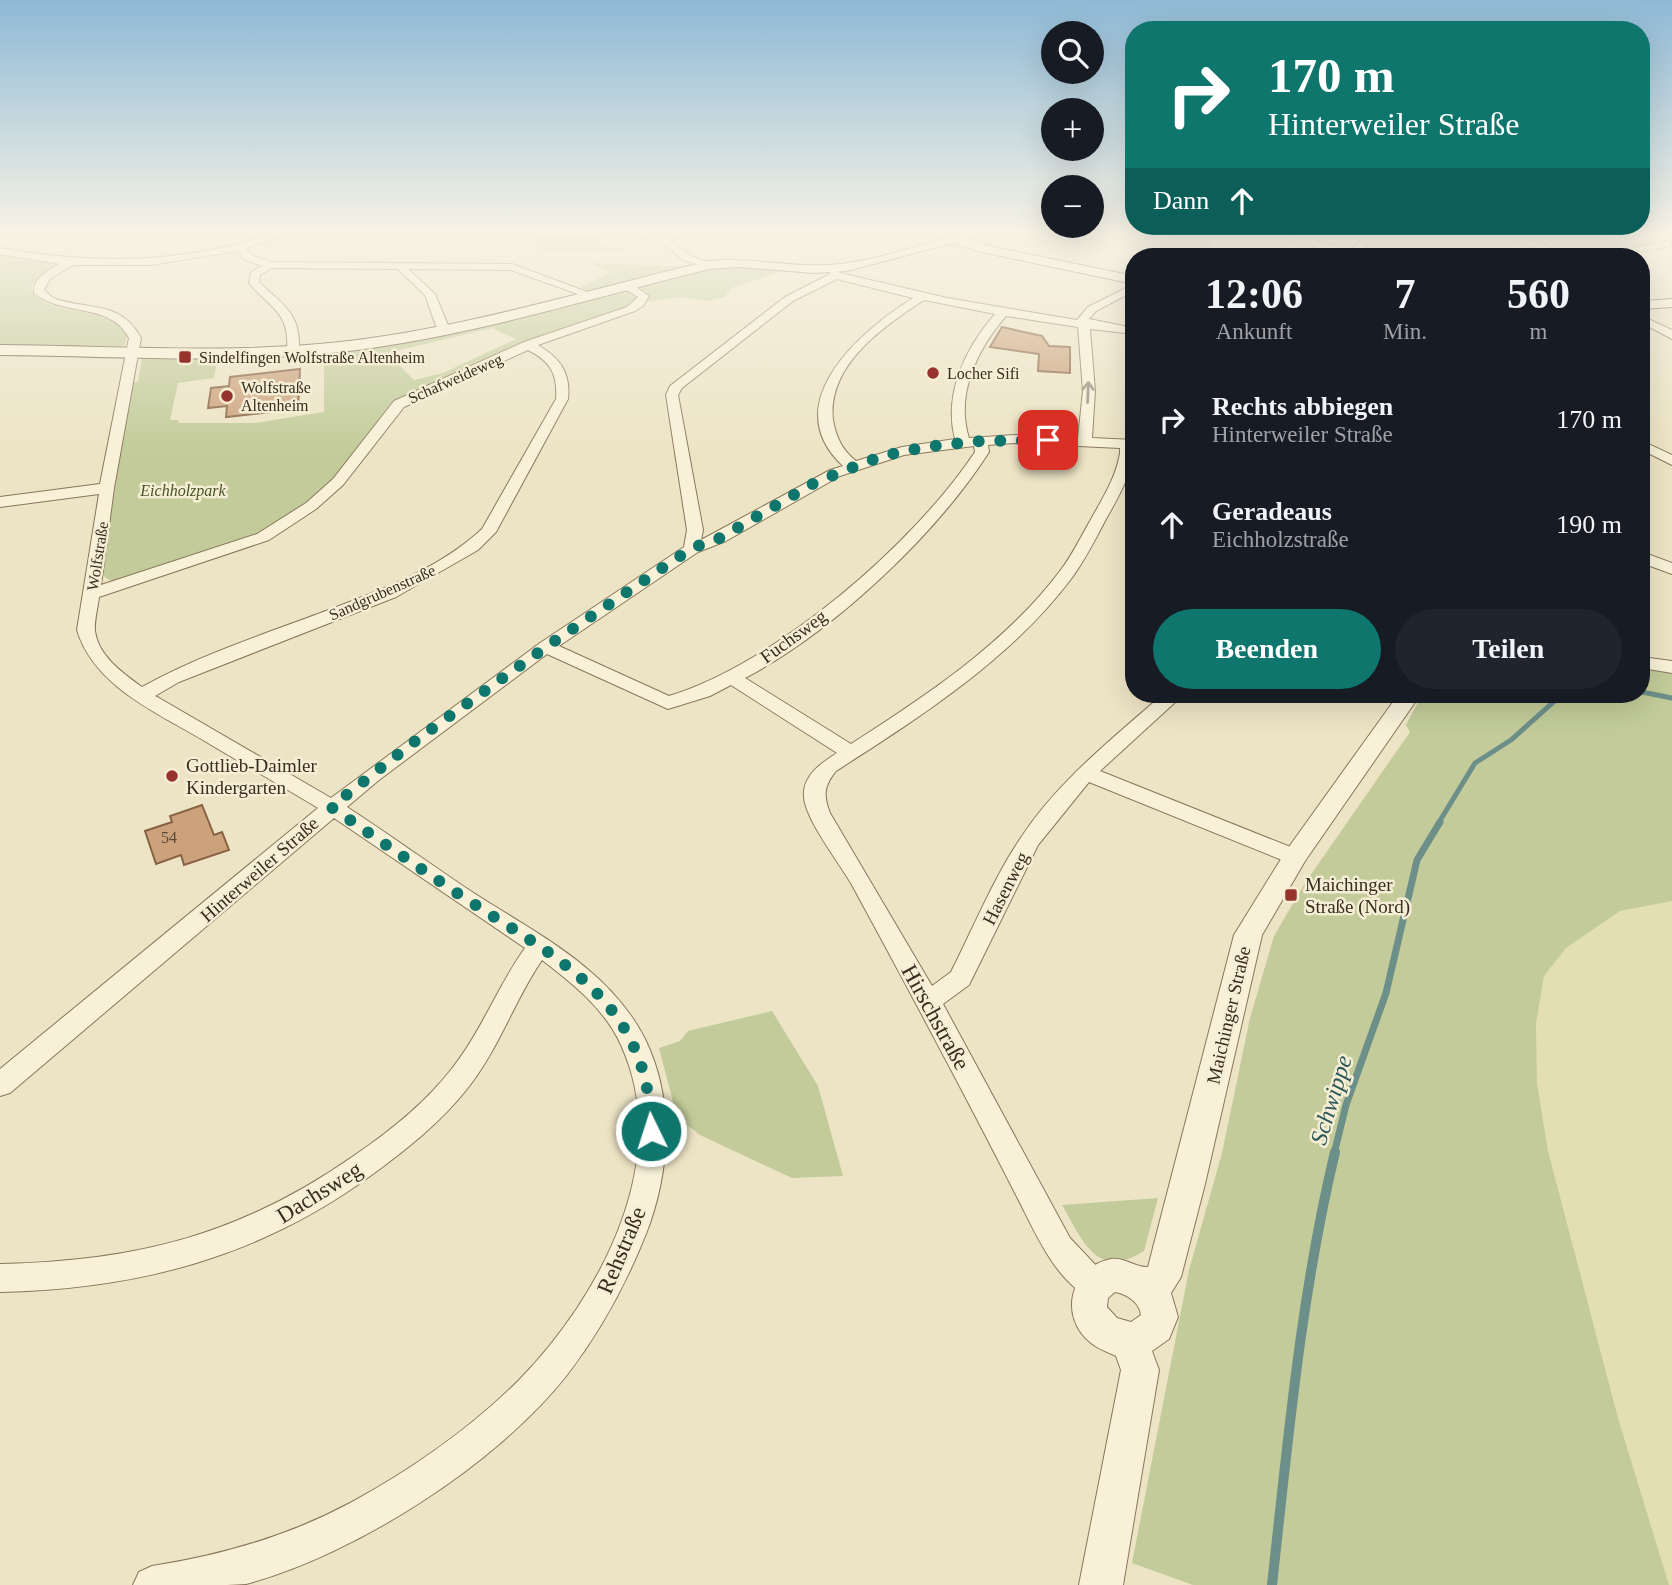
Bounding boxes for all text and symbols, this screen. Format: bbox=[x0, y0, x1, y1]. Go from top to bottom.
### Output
map controls bbox=[1041, 21, 1104, 238]
button: search bbox=[1041, 21, 1104, 84]
text: 170 m bbox=[1268, 48, 1395, 103]
icon: right bbox=[1153, 49, 1244, 140]
button: + bbox=[1041, 98, 1104, 161]
text: Hinterweiler Straße bbox=[1268, 106, 1519, 142]
button: − bbox=[1041, 175, 1104, 238]
icon: ahead bbox=[1223, 182, 1261, 220]
text: Dann bbox=[1153, 186, 1209, 215]
text: 12:06 bbox=[1205, 271, 1303, 317]
text: 7 bbox=[1394, 271, 1415, 317]
text: 560 bbox=[1507, 271, 1570, 317]
text: Ankunft bbox=[1216, 319, 1292, 344]
text: Min. bbox=[1383, 319, 1427, 344]
text: m bbox=[1530, 319, 1547, 344]
marker: Sindelfingen Wolfstraße Altenheim bbox=[177, 349, 193, 365]
place label: Sindelfingen Wolfstraße Altenheim bbox=[199, 349, 425, 367]
street label: Schafweideweg bbox=[405, 350, 505, 408]
marker: Locher Sifi bbox=[925, 365, 941, 381]
place label: Locher Sifi bbox=[947, 365, 1020, 382]
place label: Wolfstraße Altenheim bbox=[241, 379, 311, 414]
one-way arrow bbox=[1082, 381, 1095, 404]
marker: Wolfstraße Altenheim bbox=[219, 388, 235, 404]
text: Rechts abbiegen bbox=[1212, 392, 1393, 421]
icon: right bbox=[1153, 401, 1191, 439]
text: 170 m bbox=[1556, 405, 1622, 434]
pin bbox=[1018, 410, 1078, 470]
icon: arrive bbox=[1029, 421, 1067, 459]
text: Hinterweiler Straße bbox=[1212, 422, 1393, 447]
park label: Eichholzpark bbox=[139, 482, 227, 500]
text: Geradeaus bbox=[1212, 497, 1332, 526]
icon: ahead bbox=[1153, 506, 1191, 544]
text: 190 m bbox=[1556, 510, 1622, 539]
street label: Wolfstraße bbox=[84, 520, 111, 592]
text: Eichholzstraße bbox=[1212, 527, 1349, 552]
street label: Sandgrubenstraße bbox=[326, 561, 438, 624]
street label: Fuchsweg bbox=[756, 605, 831, 668]
button: Beenden bbox=[1153, 609, 1381, 689]
button: Teilen bbox=[1395, 609, 1622, 689]
place label: Gottlieb-Daimler Kindergarten bbox=[186, 755, 318, 798]
marker: Gottlieb-Daimler Kindergarten bbox=[164, 768, 180, 784]
street label: Hinterweiler Straße bbox=[196, 812, 323, 926]
house number: 54 bbox=[161, 829, 177, 846]
street label: Hasenweg bbox=[978, 848, 1033, 928]
place label: Maichinger Straße (Nord) bbox=[1305, 874, 1410, 918]
marker: Maichinger Straße (Nord) bbox=[1283, 887, 1299, 903]
street label: Maichinger Straße bbox=[1202, 944, 1255, 1086]
street label: Hirschstraße bbox=[896, 960, 975, 1074]
water label: Schwippe bbox=[1305, 1052, 1357, 1148]
position arrow bbox=[614, 1094, 688, 1168]
street label: Dachsweg bbox=[272, 1156, 367, 1228]
street label: Rehstraße bbox=[592, 1203, 651, 1297]

